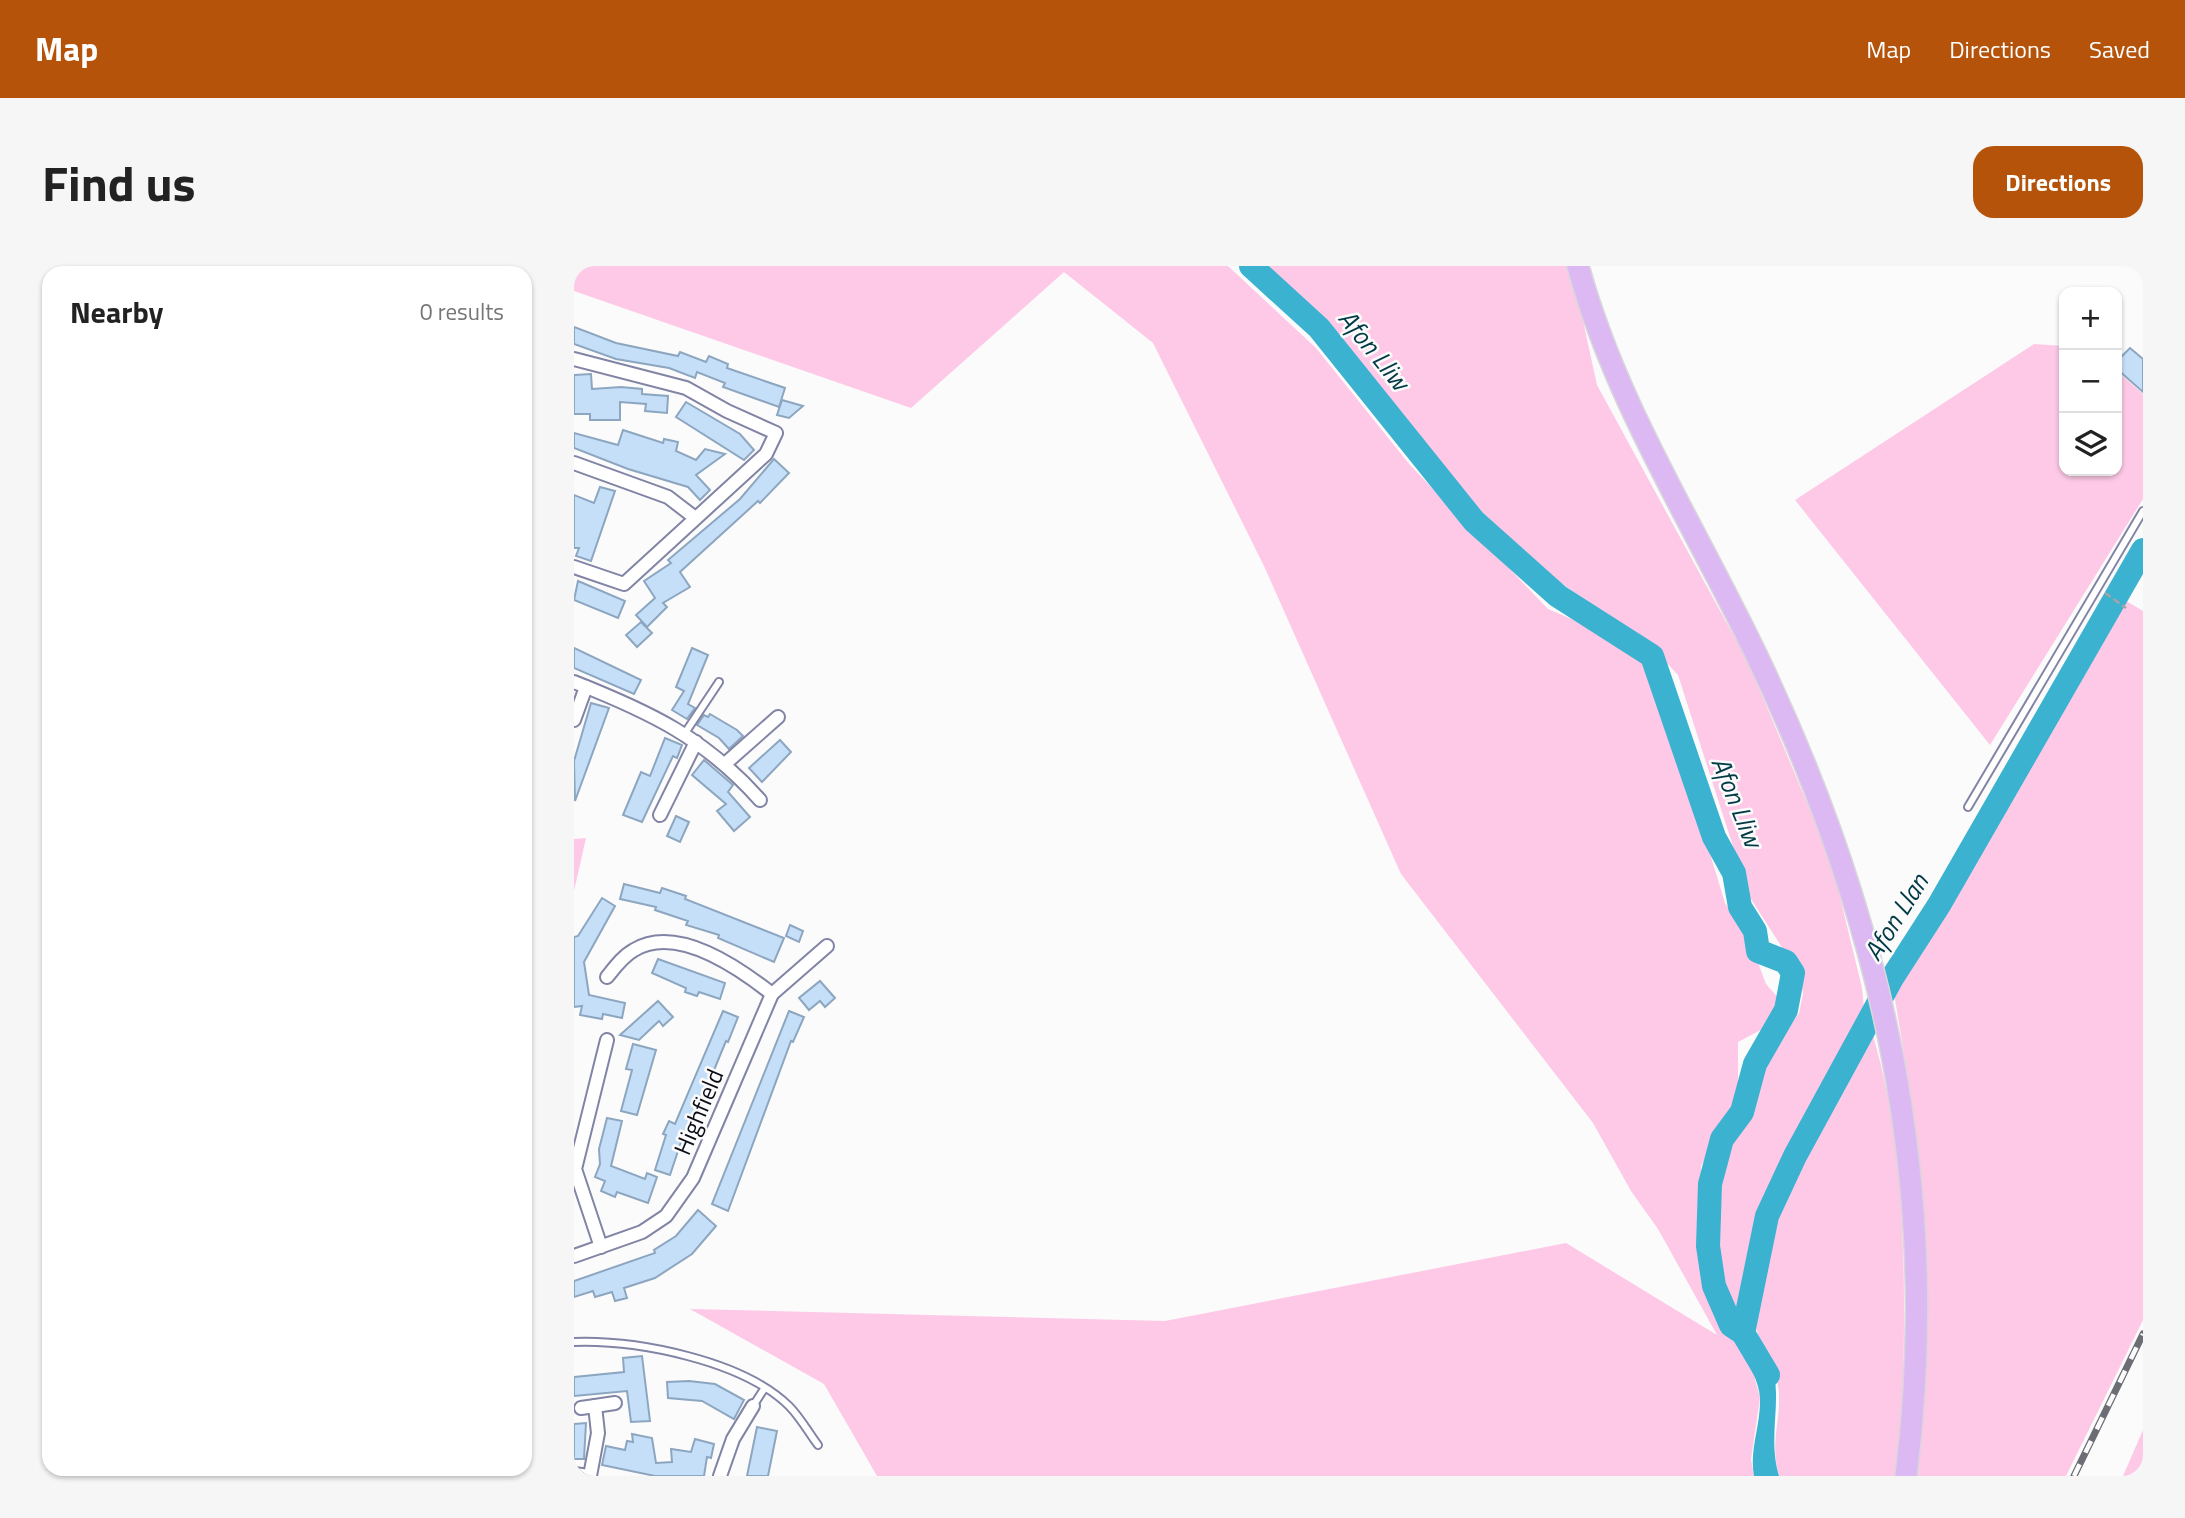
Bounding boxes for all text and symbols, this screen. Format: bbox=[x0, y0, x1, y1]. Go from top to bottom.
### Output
text: Map bbox=[35, 24, 98, 74]
text: Map bbox=[1866, 31, 1911, 67]
text: Directions bbox=[1949, 31, 2051, 67]
text: Saved bbox=[2089, 31, 2150, 67]
text: Find us bbox=[42, 145, 196, 220]
button: Directions bbox=[1973, 146, 2143, 218]
map controls bbox=[2059, 287, 2122, 476]
button: + bbox=[2059, 287, 2122, 350]
text: Nearby bbox=[70, 289, 163, 335]
text: 0 results bbox=[420, 294, 504, 329]
water label: Afon Lliw bbox=[1329, 301, 1421, 401]
button: − bbox=[2059, 350, 2122, 413]
button: layers bbox=[2059, 413, 2122, 476]
water label: Afon Lliw bbox=[1702, 751, 1774, 856]
water label: Afon Llan bbox=[1854, 865, 1938, 968]
street label: Highfield bbox=[664, 1063, 732, 1160]

